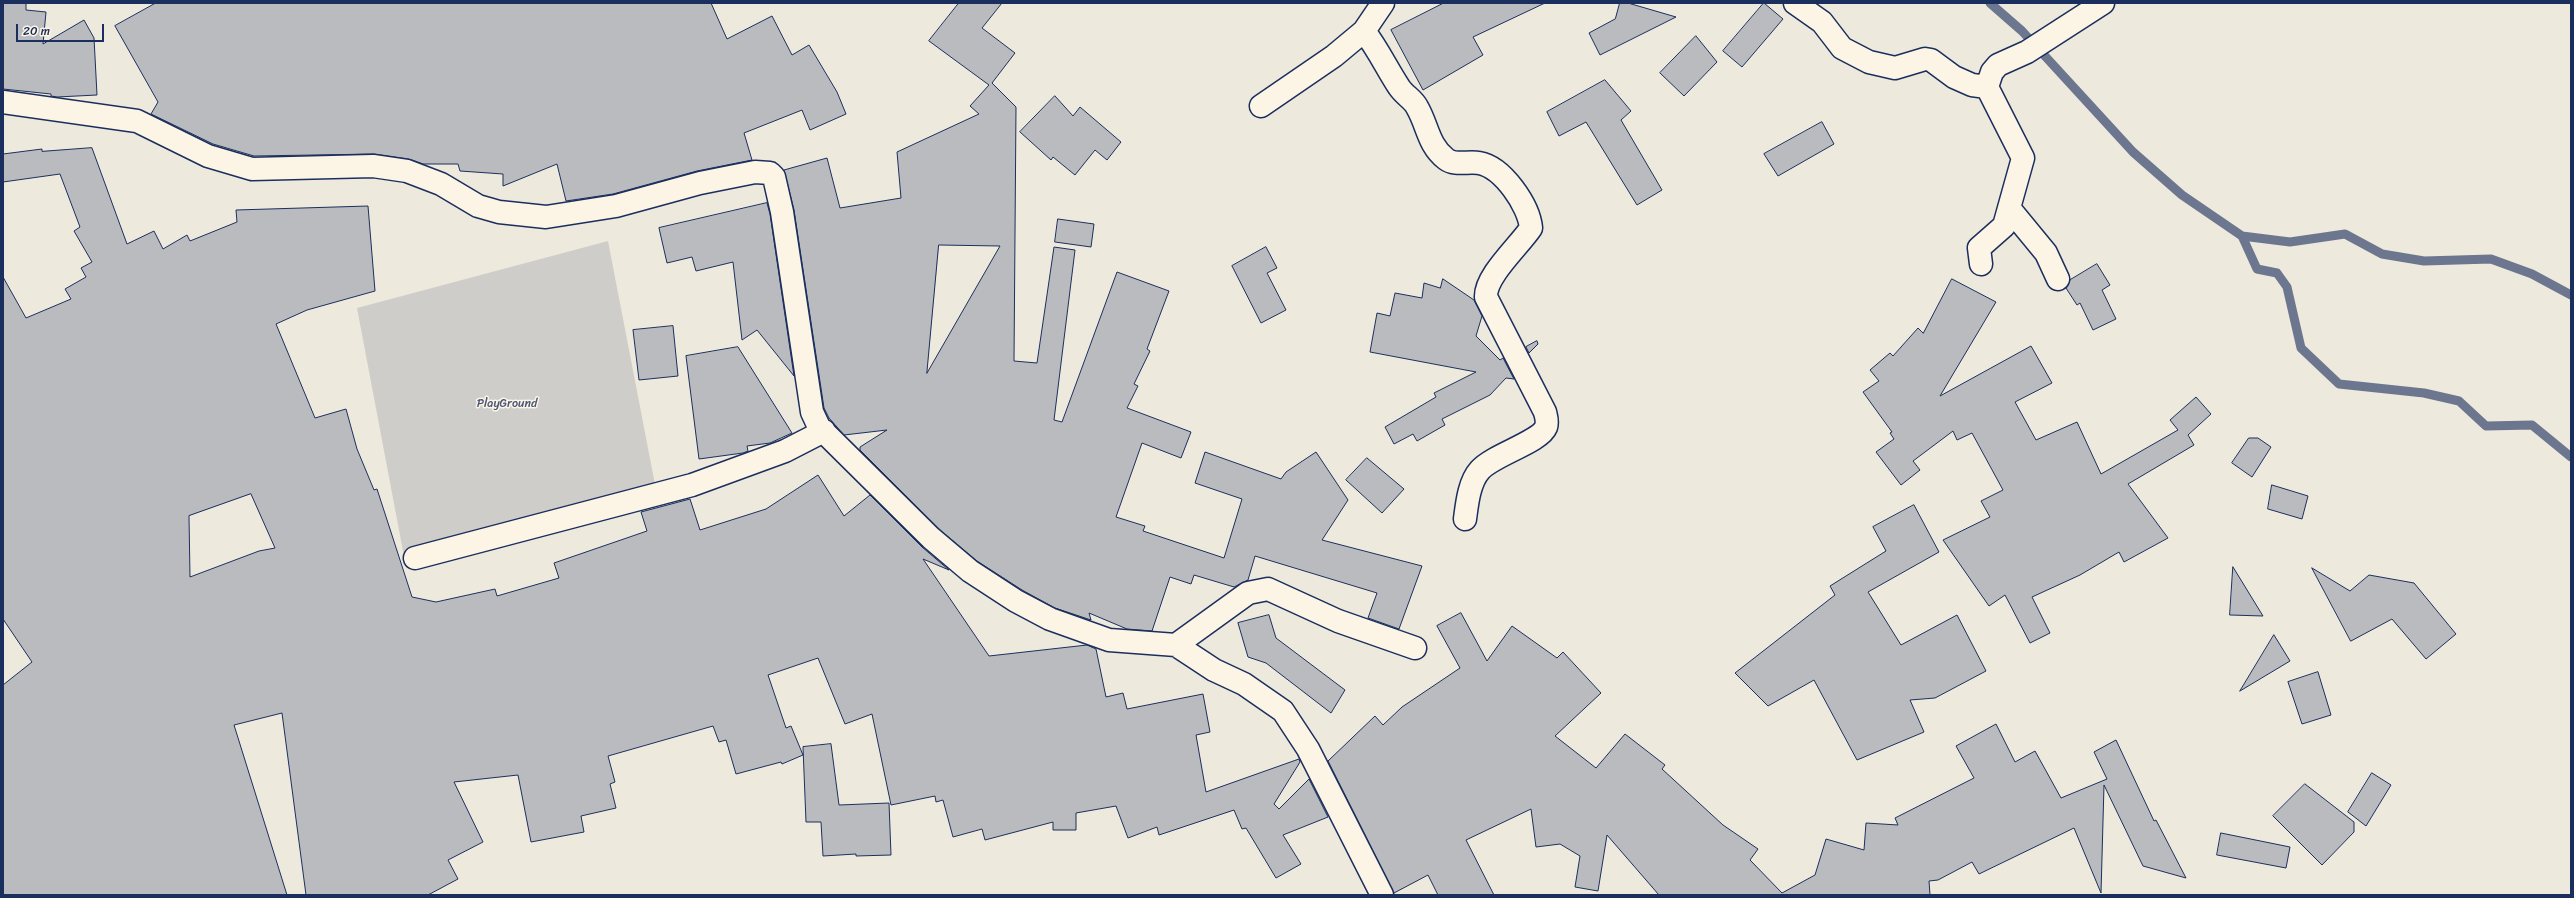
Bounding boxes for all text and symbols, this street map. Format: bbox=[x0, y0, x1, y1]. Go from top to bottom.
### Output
scale bar bbox=[18, 16, 106, 42]
text: 20 m bbox=[23, 20, 50, 42]
park label: PlayGround bbox=[477, 397, 537, 411]

